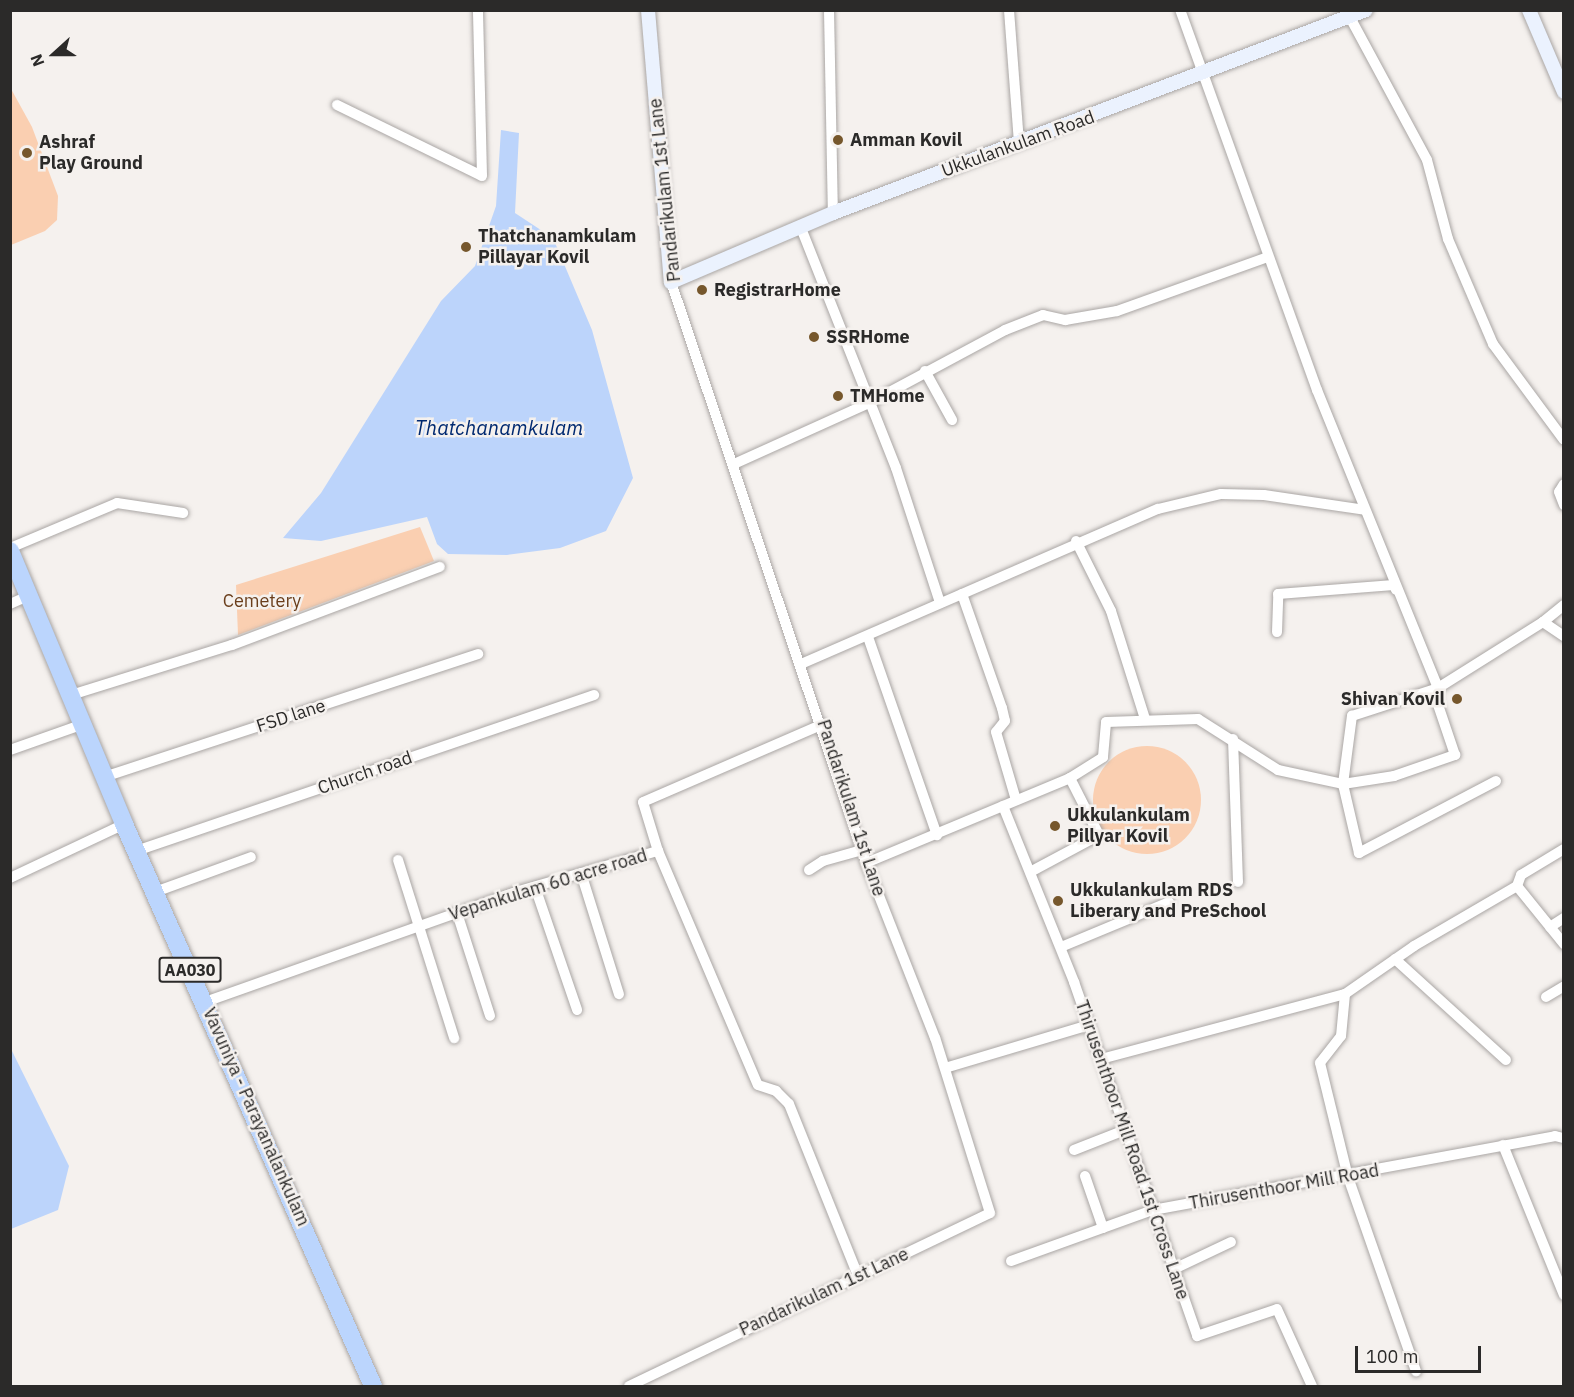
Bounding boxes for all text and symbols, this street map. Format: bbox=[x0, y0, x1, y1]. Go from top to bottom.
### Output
north arrow bbox=[24, 24, 84, 84]
text: N bbox=[26, 51, 49, 69]
street label: Pandarikulam 1st Lane bbox=[645, 97, 685, 283]
street label: Ukkulankulam Road bbox=[939, 106, 1097, 182]
place label: Amman Kovil bbox=[850, 129, 962, 151]
place label: Ashraf Play Ground bbox=[39, 132, 143, 174]
marker: Amman Kovil bbox=[831, 133, 845, 147]
marker: Ashraf Play Ground bbox=[20, 146, 34, 160]
place label: Thatchanamkulam Pillayar Kovil bbox=[478, 226, 636, 268]
marker: Thatchanamkulam Pillayar Kovil bbox=[459, 240, 473, 254]
place label: RegistrarHome bbox=[714, 279, 841, 301]
marker: RegistrarHome bbox=[695, 283, 709, 297]
place label: SSRHome bbox=[826, 326, 910, 348]
marker: SSRHome bbox=[807, 330, 821, 344]
place label: TMHome bbox=[850, 385, 925, 407]
marker: TMHome bbox=[831, 389, 845, 403]
water label: Thatchanamkulam bbox=[415, 415, 583, 439]
park label: Cemetery bbox=[223, 590, 301, 612]
place label: Shivan Kovil bbox=[1341, 688, 1445, 710]
marker: Shivan Kovil bbox=[1450, 692, 1464, 706]
street label: FSD lane bbox=[254, 695, 328, 737]
street label: Pandarikulam 1st Lane bbox=[812, 717, 890, 899]
street label: Church road bbox=[315, 747, 415, 799]
place label: Ukkulankulam Pillyar Kovil bbox=[1067, 805, 1190, 848]
marker: Ukkulankulam Pillyar Kovil bbox=[1048, 819, 1062, 833]
street label: Vepankulam 60 acre road bbox=[446, 845, 650, 925]
place label: Ukkulankulam RDS Liberary and PreSchool bbox=[1070, 880, 1266, 922]
marker: Ukkulankulam RDS Liberary and PreSchool bbox=[1051, 894, 1065, 908]
road number: AA030 bbox=[158, 957, 222, 983]
street label: Thirusenthoor Mill Road 1st Cross Lane bbox=[1070, 997, 1194, 1303]
street label: Vavuniya - Parayanalankulam bbox=[198, 1004, 314, 1230]
street label: Thirusenthoor Mill Road bbox=[1187, 1160, 1381, 1214]
street label: Pandarikulam 1st Lane bbox=[736, 1243, 912, 1341]
scale bar bbox=[1358, 1334, 1484, 1372]
text: 100 m bbox=[1366, 1345, 1418, 1368]

